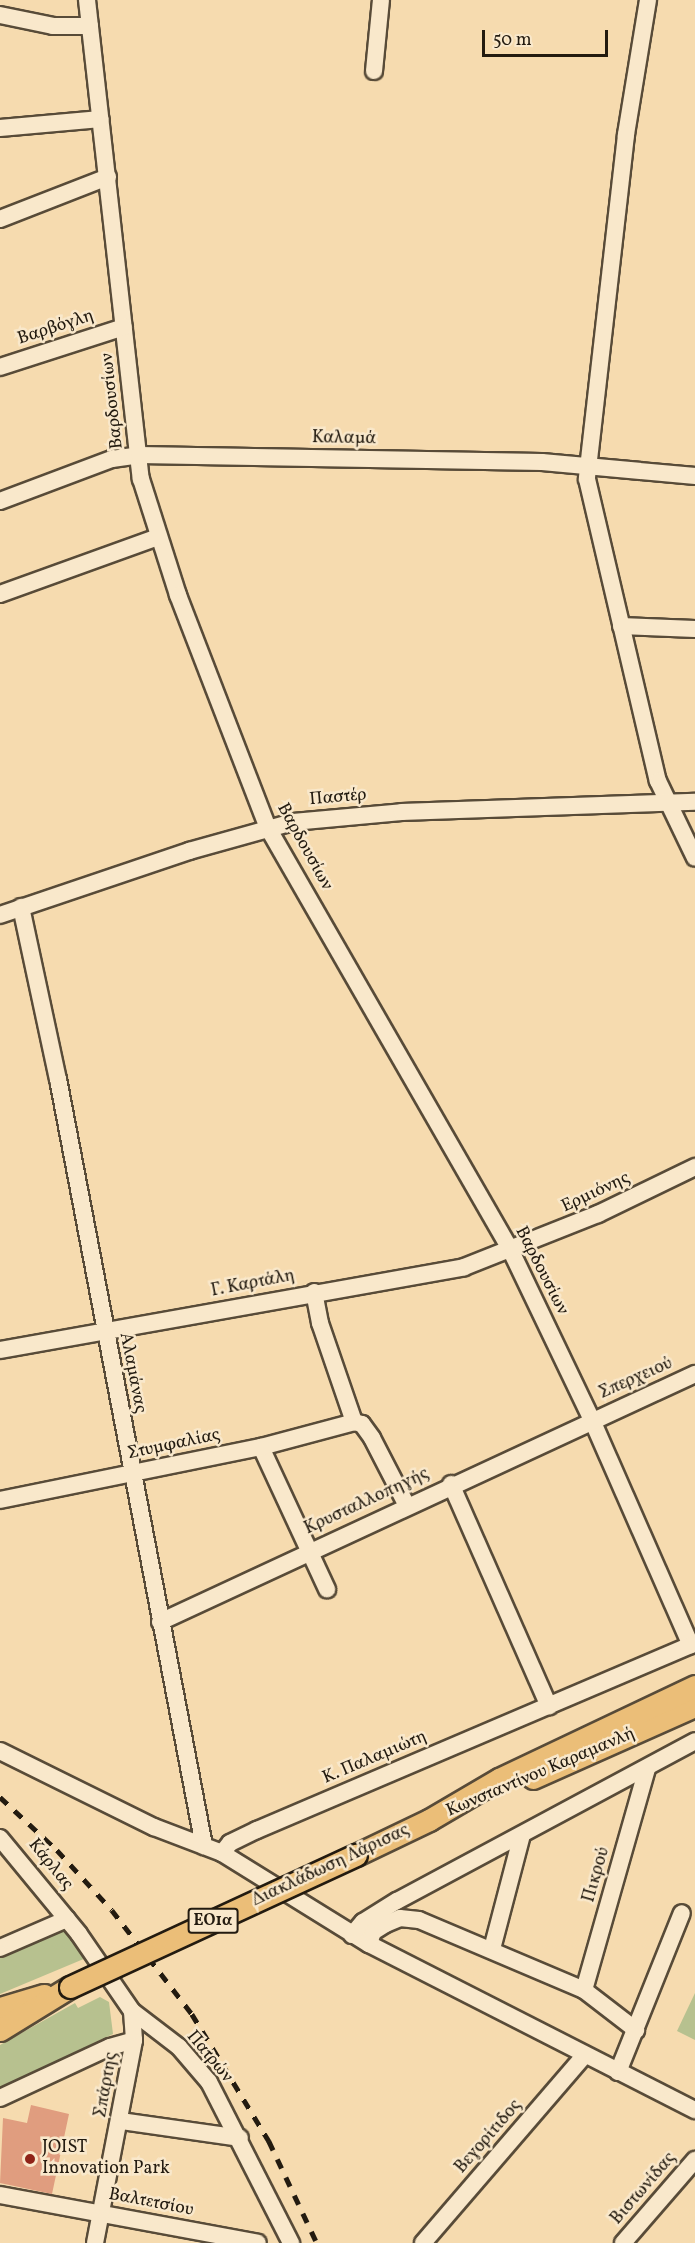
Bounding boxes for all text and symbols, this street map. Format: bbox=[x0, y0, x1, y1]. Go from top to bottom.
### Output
scale bar bbox=[485, 18, 611, 56]
text: 50 m bbox=[493, 28, 532, 53]
street label: Βαρβόγλη bbox=[15, 306, 97, 350]
street label: Βαρδουσίων bbox=[97, 352, 129, 450]
street label: Καλαμά bbox=[312, 428, 376, 450]
street label: Παστέρ bbox=[309, 785, 367, 811]
street label: Βαρδουσίων bbox=[271, 800, 337, 894]
street label: Ερμιόνης bbox=[558, 1168, 634, 1218]
street label: Βαρδουσίων bbox=[510, 1223, 572, 1319]
street label: Γ. Καρτάλη bbox=[209, 1265, 297, 1303]
street label: Αλαμάνας bbox=[114, 1331, 150, 1415]
street label: Σπερχειού bbox=[596, 1353, 676, 1405]
street label: Στυμφαλίας bbox=[126, 1425, 222, 1465]
street label: Κρυσταλλοπηγής bbox=[301, 1464, 433, 1540]
street label: Κωνσταντίνου Καραμανλή bbox=[443, 1723, 639, 1823]
street label: Κ. Παλαμιώτη bbox=[320, 1726, 430, 1790]
street label: Διακλάδωση Λάρισας bbox=[249, 1820, 413, 1912]
street label: Κάρλας bbox=[23, 1835, 77, 1895]
street label: Πικρού bbox=[579, 1845, 615, 1905]
road number: ΕΟ1α bbox=[188, 1908, 238, 1934]
street label: Πατρών bbox=[181, 2027, 237, 2087]
street label: Σπάρτης bbox=[91, 2050, 123, 2120]
street label: Βεγορίτιδος bbox=[451, 2095, 527, 2179]
place label: JOIST Innovation Park bbox=[42, 2138, 170, 2180]
street label: Βιστωνίδας bbox=[607, 2148, 681, 2230]
marker: JOIST Innovation Park bbox=[23, 2152, 37, 2166]
street label: Βαλτετσίου bbox=[107, 2184, 195, 2222]

